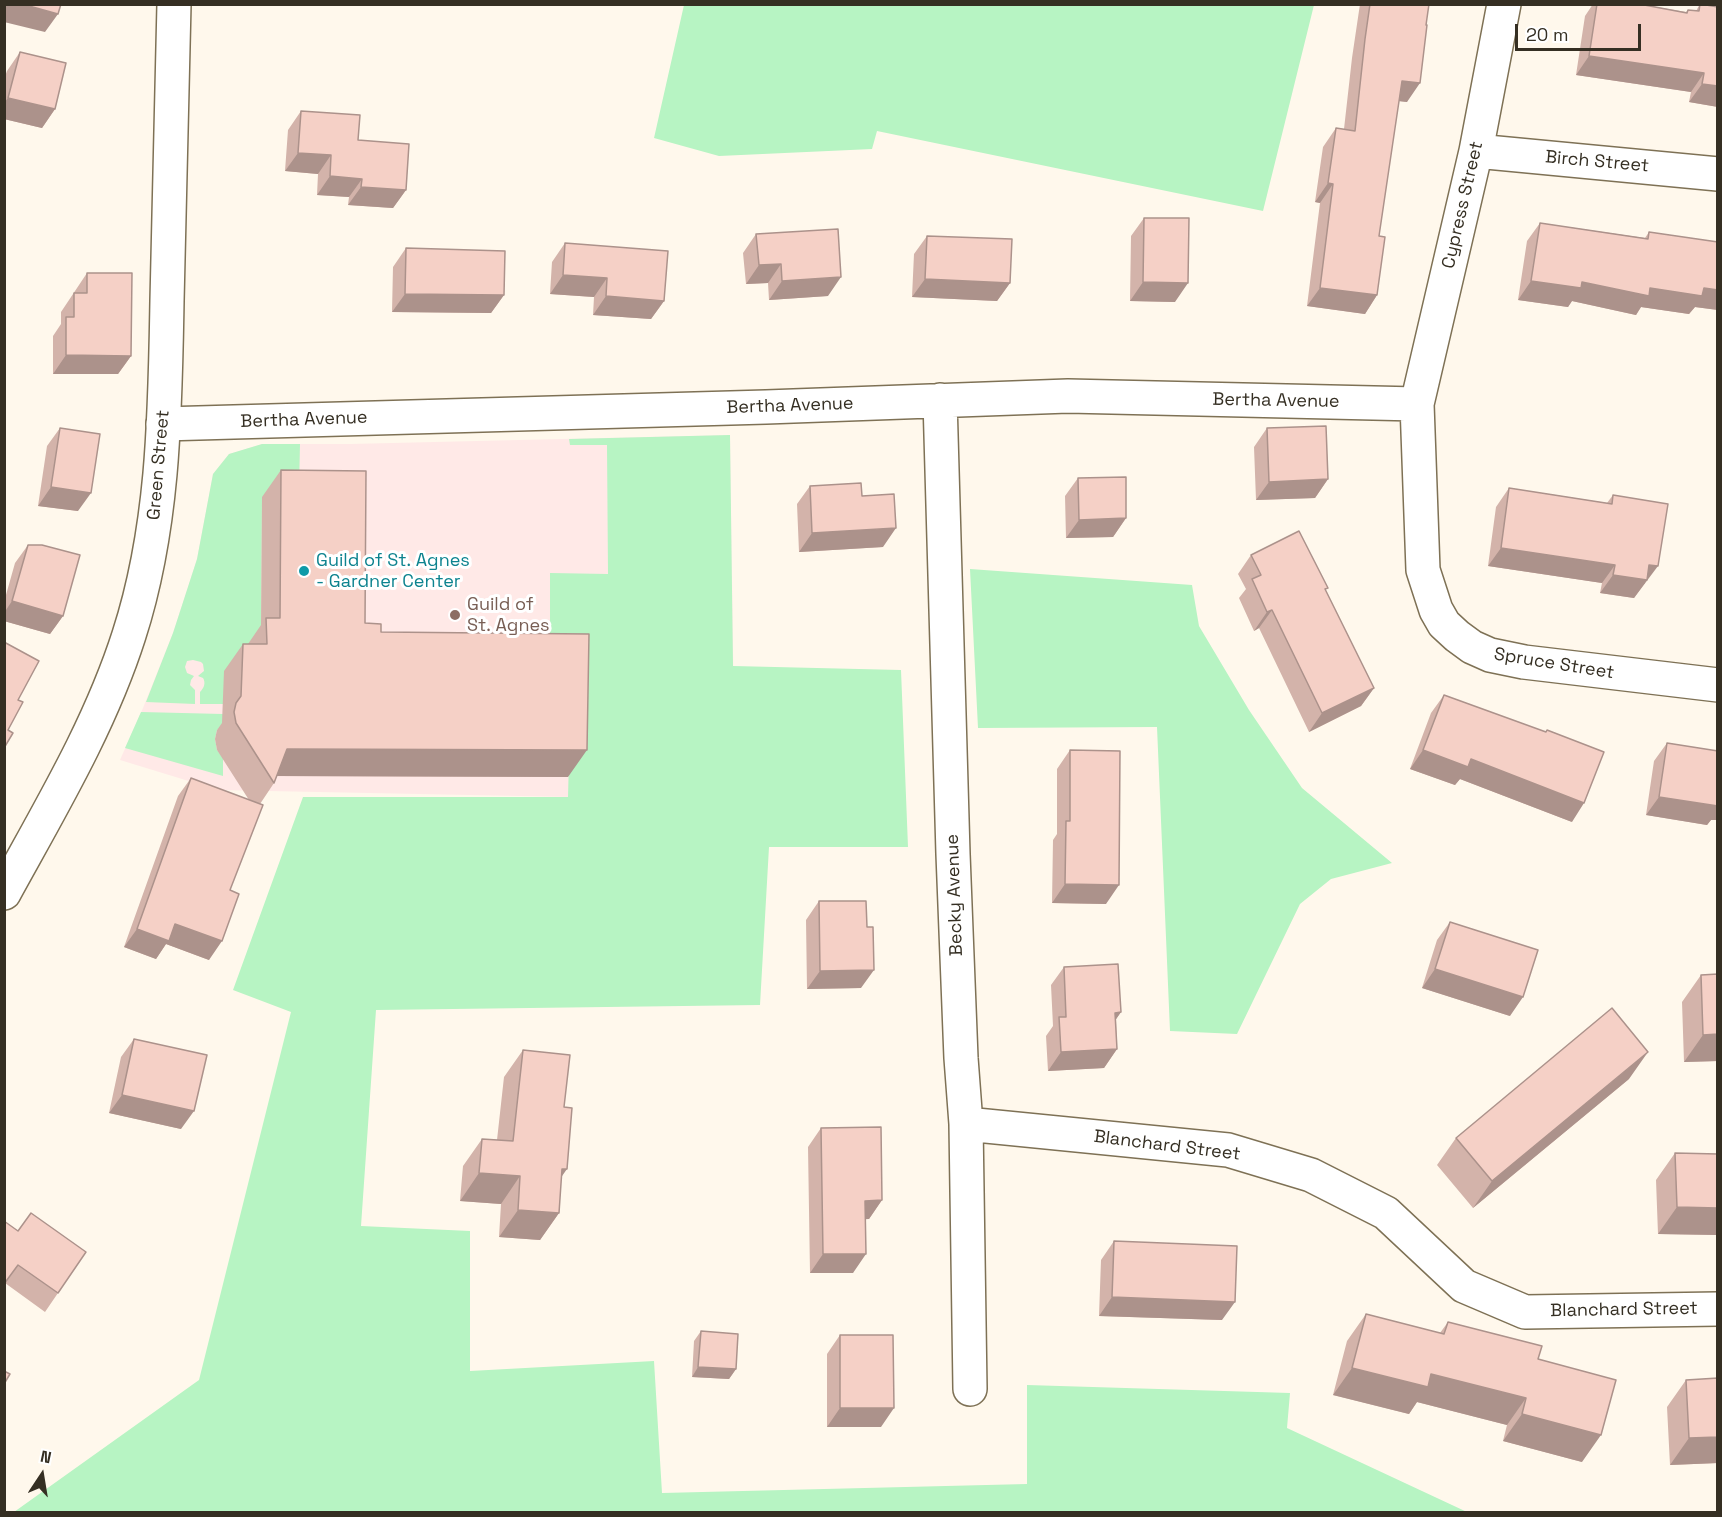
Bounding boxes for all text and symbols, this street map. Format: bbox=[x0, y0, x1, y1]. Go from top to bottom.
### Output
scale bar bbox=[1518, 12, 1644, 50]
text: 20 m bbox=[1526, 23, 1569, 46]
street label: Cypress Street bbox=[1438, 139, 1488, 271]
street label: Birch Street bbox=[1544, 147, 1650, 177]
street label: Bertha Avenue bbox=[1212, 389, 1340, 413]
street label: Bertha Avenue bbox=[726, 393, 854, 419]
street label: Bertha Avenue bbox=[240, 407, 368, 433]
street label: Green Street bbox=[143, 409, 175, 521]
place label: Guild of St. Agnes - Gardner Center bbox=[316, 550, 470, 592]
marker: Guild of St. Agnes - Gardner Center bbox=[297, 564, 311, 578]
place label: Guild of St. Agnes bbox=[467, 594, 550, 636]
marker: Guild of St. Agnes bbox=[448, 608, 462, 622]
street label: Spruce Street bbox=[1492, 644, 1616, 684]
street label: Becky Avenue bbox=[942, 834, 968, 956]
street label: Blanchard Street bbox=[1092, 1126, 1242, 1166]
street label: Blanchard Street bbox=[1550, 1298, 1698, 1322]
north arrow bbox=[12, 1445, 72, 1505]
text: N bbox=[38, 1446, 53, 1468]

